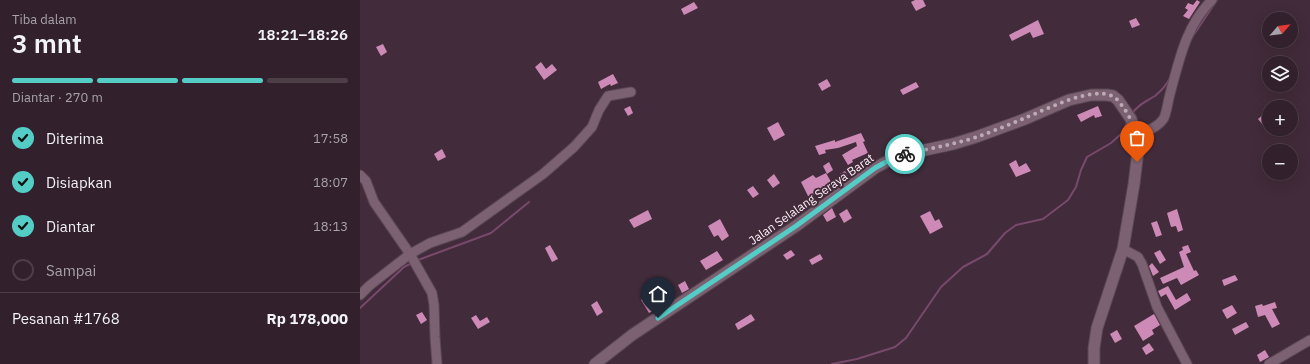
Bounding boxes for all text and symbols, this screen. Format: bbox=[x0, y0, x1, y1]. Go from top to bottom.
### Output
text: Tiba dalam bbox=[12, 11, 77, 28]
north arrow bbox=[1262, 12, 1298, 48]
map controls bbox=[1262, 12, 1298, 180]
text: 18:21–18:26 bbox=[258, 25, 348, 44]
text: 3 mnt bbox=[12, 26, 82, 60]
button: layers bbox=[1262, 56, 1298, 92]
text: Diantar · 270 m bbox=[12, 89, 103, 106]
button: + bbox=[1262, 100, 1298, 136]
pin bbox=[1120, 121, 1154, 162]
icon: check bbox=[12, 127, 34, 149]
icon: bag bbox=[1126, 127, 1148, 149]
text: Diterima bbox=[46, 129, 104, 148]
text: 17:58 bbox=[313, 130, 348, 147]
courier bbox=[885, 134, 925, 174]
icon: bike bbox=[894, 143, 916, 165]
button: − bbox=[1262, 144, 1298, 180]
street label: Jalan Selalang Seraya Barat bbox=[746, 150, 876, 248]
icon: check bbox=[12, 171, 34, 193]
text: Disiapkan bbox=[46, 173, 112, 192]
text: 18:07 bbox=[313, 174, 348, 191]
icon: check bbox=[12, 215, 34, 237]
text: Diantar bbox=[46, 217, 95, 236]
text: 18:13 bbox=[313, 218, 348, 235]
text: Sampai bbox=[46, 261, 96, 280]
pin bbox=[641, 277, 675, 318]
icon: home bbox=[647, 283, 669, 305]
text: Pesanan #1768 bbox=[12, 309, 120, 328]
text: Rp 178,000 bbox=[267, 309, 348, 328]

